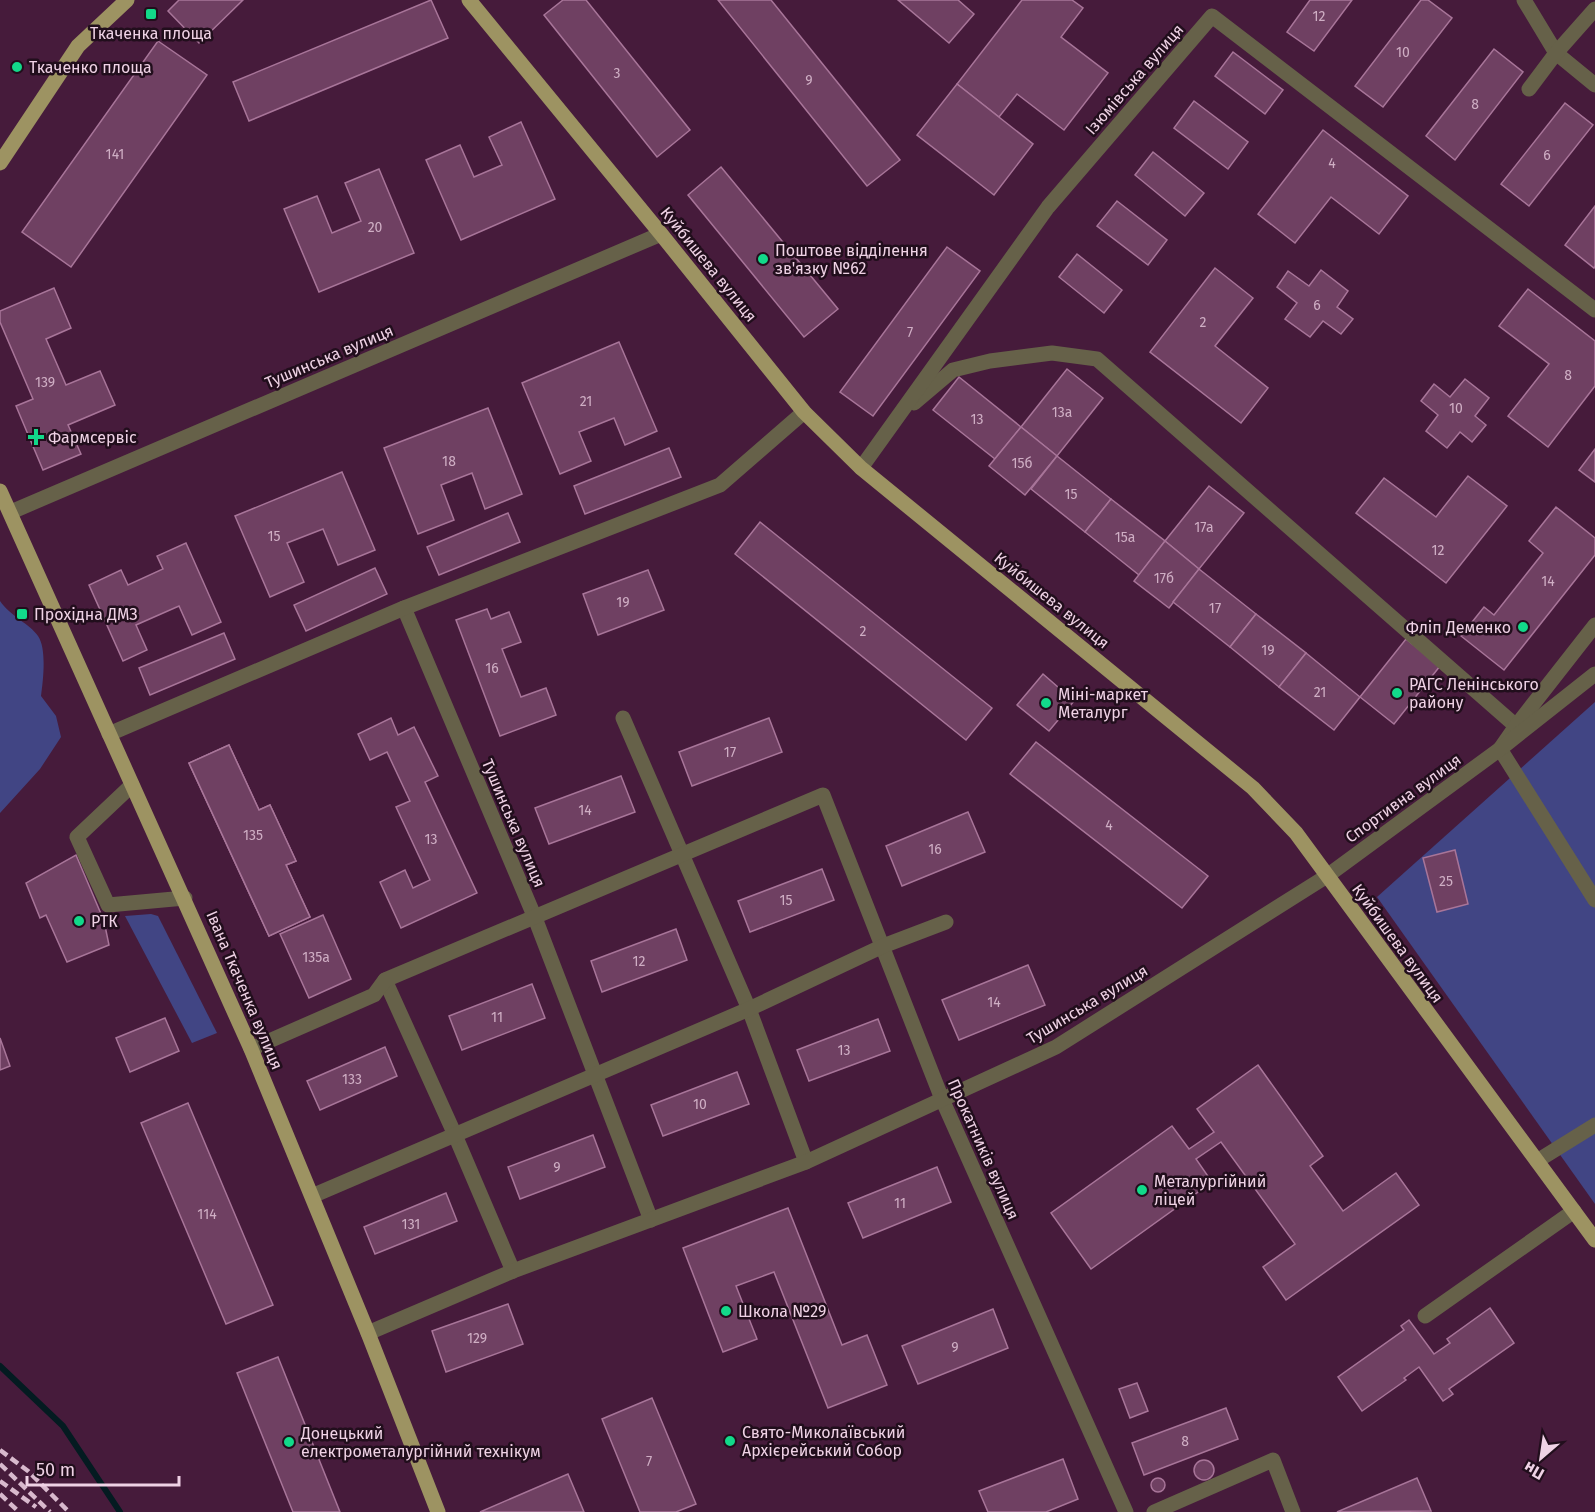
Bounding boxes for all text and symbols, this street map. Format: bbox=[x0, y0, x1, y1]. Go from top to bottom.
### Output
marker: Ткаченка площа bbox=[144, 7, 158, 21]
house number: 12 bbox=[1313, 8, 1326, 25]
street label: Ізюмівська вулиця bbox=[1081, 20, 1187, 138]
place label: Ткаченка площа bbox=[90, 24, 212, 43]
house number: 10 bbox=[1396, 44, 1410, 61]
place label: Ткаченко площа bbox=[29, 58, 152, 77]
marker: Ткаченко площа bbox=[10, 60, 24, 74]
house number: 3 bbox=[614, 65, 621, 82]
house number: 9 bbox=[805, 72, 813, 89]
house number: 8 bbox=[1471, 96, 1479, 113]
house number: 141 bbox=[106, 146, 124, 163]
house number: 6 bbox=[1543, 147, 1551, 164]
house number: 4 bbox=[1328, 155, 1336, 172]
street label: Куйбишева вулиця bbox=[656, 203, 761, 326]
house number: 20 bbox=[368, 219, 383, 236]
place label: Поштове відділення зв'язку №62 bbox=[775, 241, 928, 278]
marker: Поштове відділення зв'язку №62 bbox=[756, 252, 770, 266]
house number: 6 bbox=[1313, 297, 1321, 314]
house number: 2 bbox=[1200, 314, 1207, 331]
street label: Тушинська вулиця bbox=[262, 321, 396, 392]
house number: 7 bbox=[907, 324, 913, 341]
house number: 8 bbox=[1564, 367, 1572, 384]
house number: 139 bbox=[35, 374, 55, 391]
house number: 21 bbox=[580, 393, 592, 410]
house number: 10 bbox=[1449, 400, 1463, 417]
house number: 13а bbox=[1052, 404, 1072, 421]
house number: 13 bbox=[970, 411, 984, 428]
place label: Фармсервіс bbox=[48, 428, 137, 447]
marker: Фармсервіс bbox=[29, 430, 43, 444]
house number: 18 bbox=[442, 453, 456, 470]
house number: 15б bbox=[1011, 455, 1033, 472]
house number: 15 bbox=[1064, 486, 1078, 503]
house number: 17а bbox=[1194, 519, 1214, 536]
house number: 15 bbox=[267, 528, 281, 545]
house number: 15а bbox=[1115, 529, 1135, 546]
house number: 12 bbox=[1432, 542, 1445, 559]
street label: Куйбишева вулиця bbox=[990, 548, 1113, 653]
house number: 17б bbox=[1154, 570, 1174, 587]
house number: 14 bbox=[1541, 573, 1555, 590]
house number: 19 bbox=[616, 594, 630, 611]
house number: 17 bbox=[1209, 600, 1221, 617]
place label: Прохідна ДМЗ bbox=[34, 605, 138, 624]
marker: Прохідна ДМЗ bbox=[15, 607, 29, 621]
place label: Фліп Деменко bbox=[1406, 618, 1511, 637]
marker: Фліп Деменко bbox=[1516, 620, 1530, 634]
house number: 2 bbox=[860, 623, 867, 640]
house number: 19 bbox=[1261, 642, 1275, 659]
house number: 16 bbox=[485, 660, 499, 677]
place label: РАГС Ленінського району bbox=[1409, 675, 1539, 712]
house number: 21 bbox=[1314, 684, 1326, 701]
place label: Міні-маркет Металург bbox=[1058, 685, 1149, 722]
marker: РАГС Ленінського району bbox=[1390, 686, 1404, 700]
marker: Міні-маркет Металург bbox=[1039, 696, 1053, 710]
house number: 17 bbox=[724, 744, 736, 761]
street label: Спортивна вулиця bbox=[1342, 750, 1465, 847]
street label: Тушинська вулиця bbox=[478, 756, 549, 890]
house number: 14 bbox=[578, 802, 592, 819]
house number: 4 bbox=[1105, 817, 1113, 834]
house number: 135 bbox=[243, 827, 263, 844]
house number: 13 bbox=[424, 831, 438, 848]
house number: 16 bbox=[928, 841, 942, 858]
house number: 25 bbox=[1439, 873, 1453, 890]
street label: Куйбишева вулиця bbox=[1348, 880, 1447, 1006]
house number: 15 bbox=[779, 892, 793, 909]
street label: Івана Ткаченка вулиця bbox=[202, 908, 287, 1073]
place label: РТК bbox=[91, 912, 118, 931]
marker: РТК bbox=[72, 914, 86, 928]
house number: 135а bbox=[302, 949, 330, 966]
house number: 12 bbox=[633, 953, 646, 970]
street label: Тушинська вулиця bbox=[1023, 961, 1151, 1048]
house number: 14 bbox=[987, 994, 1001, 1011]
house number: 11 bbox=[491, 1009, 503, 1026]
house number: 13 bbox=[837, 1042, 851, 1059]
house number: 133 bbox=[342, 1071, 362, 1088]
street label: Прокатників вулиця bbox=[944, 1076, 1023, 1222]
house number: 10 bbox=[693, 1096, 707, 1113]
house number: 9 bbox=[553, 1159, 561, 1176]
place label: Металургійний ліцей bbox=[1154, 1172, 1266, 1209]
marker: Металургійний ліцей bbox=[1135, 1183, 1149, 1197]
house number: 11 bbox=[894, 1195, 906, 1212]
house number: 114 bbox=[197, 1206, 217, 1223]
house number: 131 bbox=[402, 1216, 420, 1233]
place label: Школа №29 bbox=[738, 1302, 826, 1321]
marker: Школа №29 bbox=[719, 1304, 733, 1318]
house number: 129 bbox=[467, 1330, 487, 1347]
house number: 9 bbox=[951, 1339, 959, 1356]
place label: Свято-Миколаївський Архієрейський Собор bbox=[742, 1423, 905, 1460]
place label: Донецький електрометалургійний технікум bbox=[300, 1424, 541, 1461]
north arrow bbox=[1511, 1428, 1571, 1488]
house number: 8 bbox=[1181, 1433, 1189, 1450]
marker: Свято-Миколаївський Архієрейський Собор bbox=[723, 1434, 737, 1448]
marker: Донецький електрометалургійний технікум bbox=[282, 1435, 296, 1449]
scale bar bbox=[27, 1449, 178, 1487]
house number: 7 bbox=[646, 1453, 652, 1470]
text: Пн bbox=[1521, 1458, 1547, 1484]
text: 50 m bbox=[36, 1459, 75, 1481]

